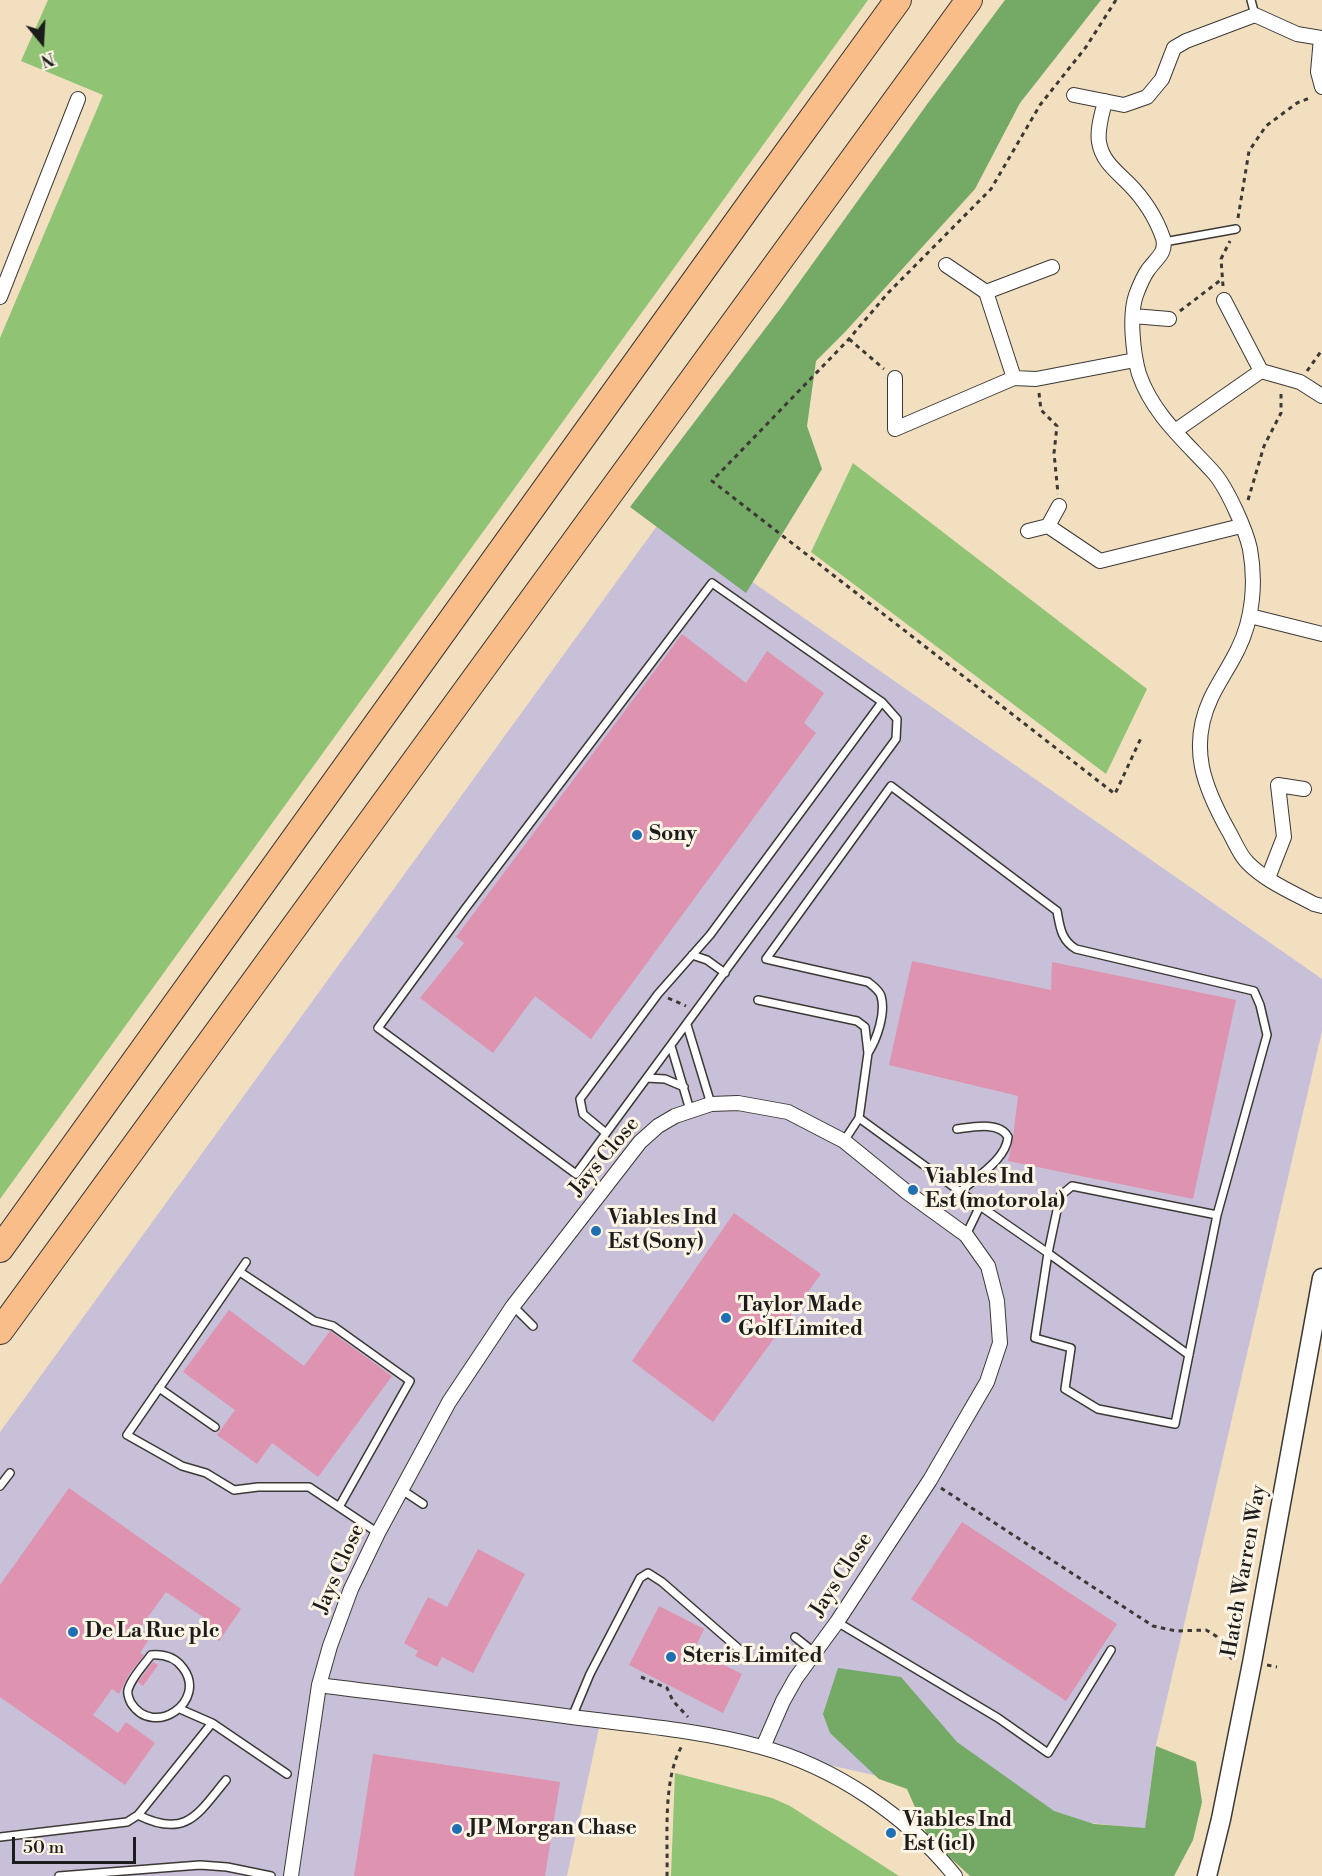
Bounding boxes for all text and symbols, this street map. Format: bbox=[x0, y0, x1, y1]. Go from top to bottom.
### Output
north arrow bbox=[12, 12, 72, 72]
text: N bbox=[38, 48, 57, 71]
place label: Sony bbox=[649, 822, 697, 848]
marker: Sony bbox=[630, 828, 644, 842]
street label: Jays Close bbox=[565, 1112, 645, 1202]
place label: Viables Ind Est (motorola) bbox=[925, 1165, 1065, 1215]
marker: Viables Ind Est (motorola) bbox=[906, 1183, 920, 1197]
place label: Viables Ind Est (Sony) bbox=[608, 1206, 717, 1256]
marker: Viables Ind Est (Sony) bbox=[589, 1224, 603, 1238]
place label: Taylor Made Golf Limited bbox=[738, 1293, 863, 1343]
marker: Taylor Made Golf Limited bbox=[719, 1311, 733, 1325]
street label: Hatch Warren Way bbox=[1217, 1483, 1273, 1659]
street label: Jays Close bbox=[309, 1520, 371, 1618]
street label: Jays Close bbox=[805, 1528, 879, 1622]
place label: De La Rue plc bbox=[85, 1619, 220, 1645]
marker: De La Rue plc bbox=[66, 1625, 80, 1639]
place label: Steris Limited bbox=[683, 1644, 823, 1670]
marker: Steris Limited bbox=[664, 1650, 678, 1664]
place label: Viables Ind Est (icl) bbox=[903, 1808, 1012, 1858]
place label: JP Morgan Chase bbox=[469, 1816, 637, 1842]
marker: JP Morgan Chase bbox=[450, 1822, 464, 1836]
scale bar bbox=[15, 1825, 140, 1863]
marker: Viables Ind Est (icl) bbox=[884, 1826, 898, 1840]
text: 50 m bbox=[23, 1836, 64, 1859]

